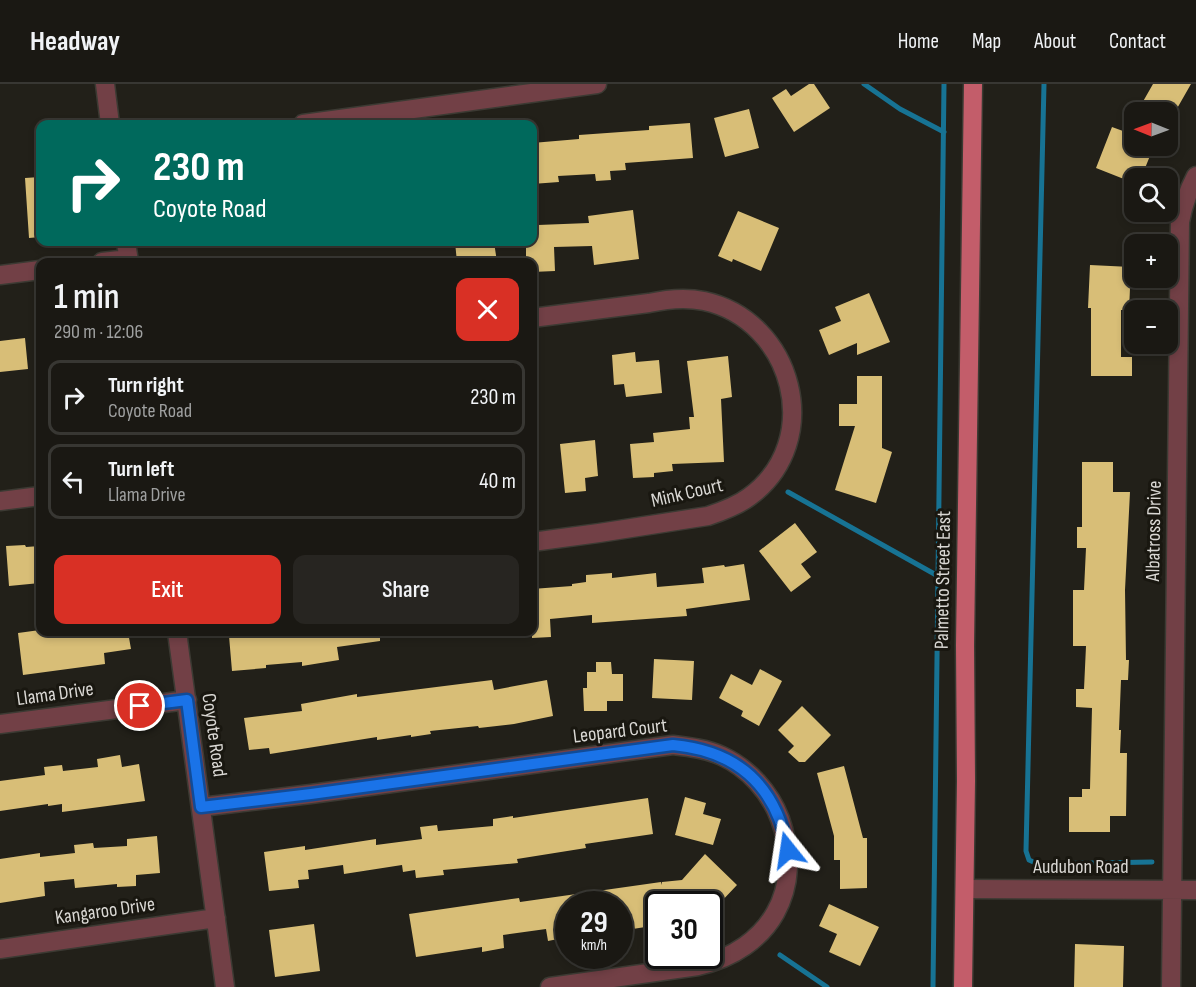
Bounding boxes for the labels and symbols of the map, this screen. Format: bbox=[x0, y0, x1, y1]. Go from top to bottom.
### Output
north arrow bbox=[1124, 102, 1178, 156]
street label: Mink Court bbox=[649, 473, 725, 513]
street label: Albatross Drive bbox=[1141, 481, 1167, 582]
street label: Palmetto Street East bbox=[930, 511, 956, 649]
street label: Llama Drive bbox=[15, 677, 95, 711]
pin bbox=[114, 680, 165, 731]
street label: Coyote Road bbox=[196, 692, 232, 778]
street label: Leopard Court bbox=[572, 713, 668, 749]
position arrow bbox=[756, 818, 820, 882]
street label: Audubon Road bbox=[1032, 855, 1129, 879]
speed limit sign: 30 bbox=[645, 891, 723, 969]
street label: Kangaroo Drive bbox=[53, 892, 157, 930]

